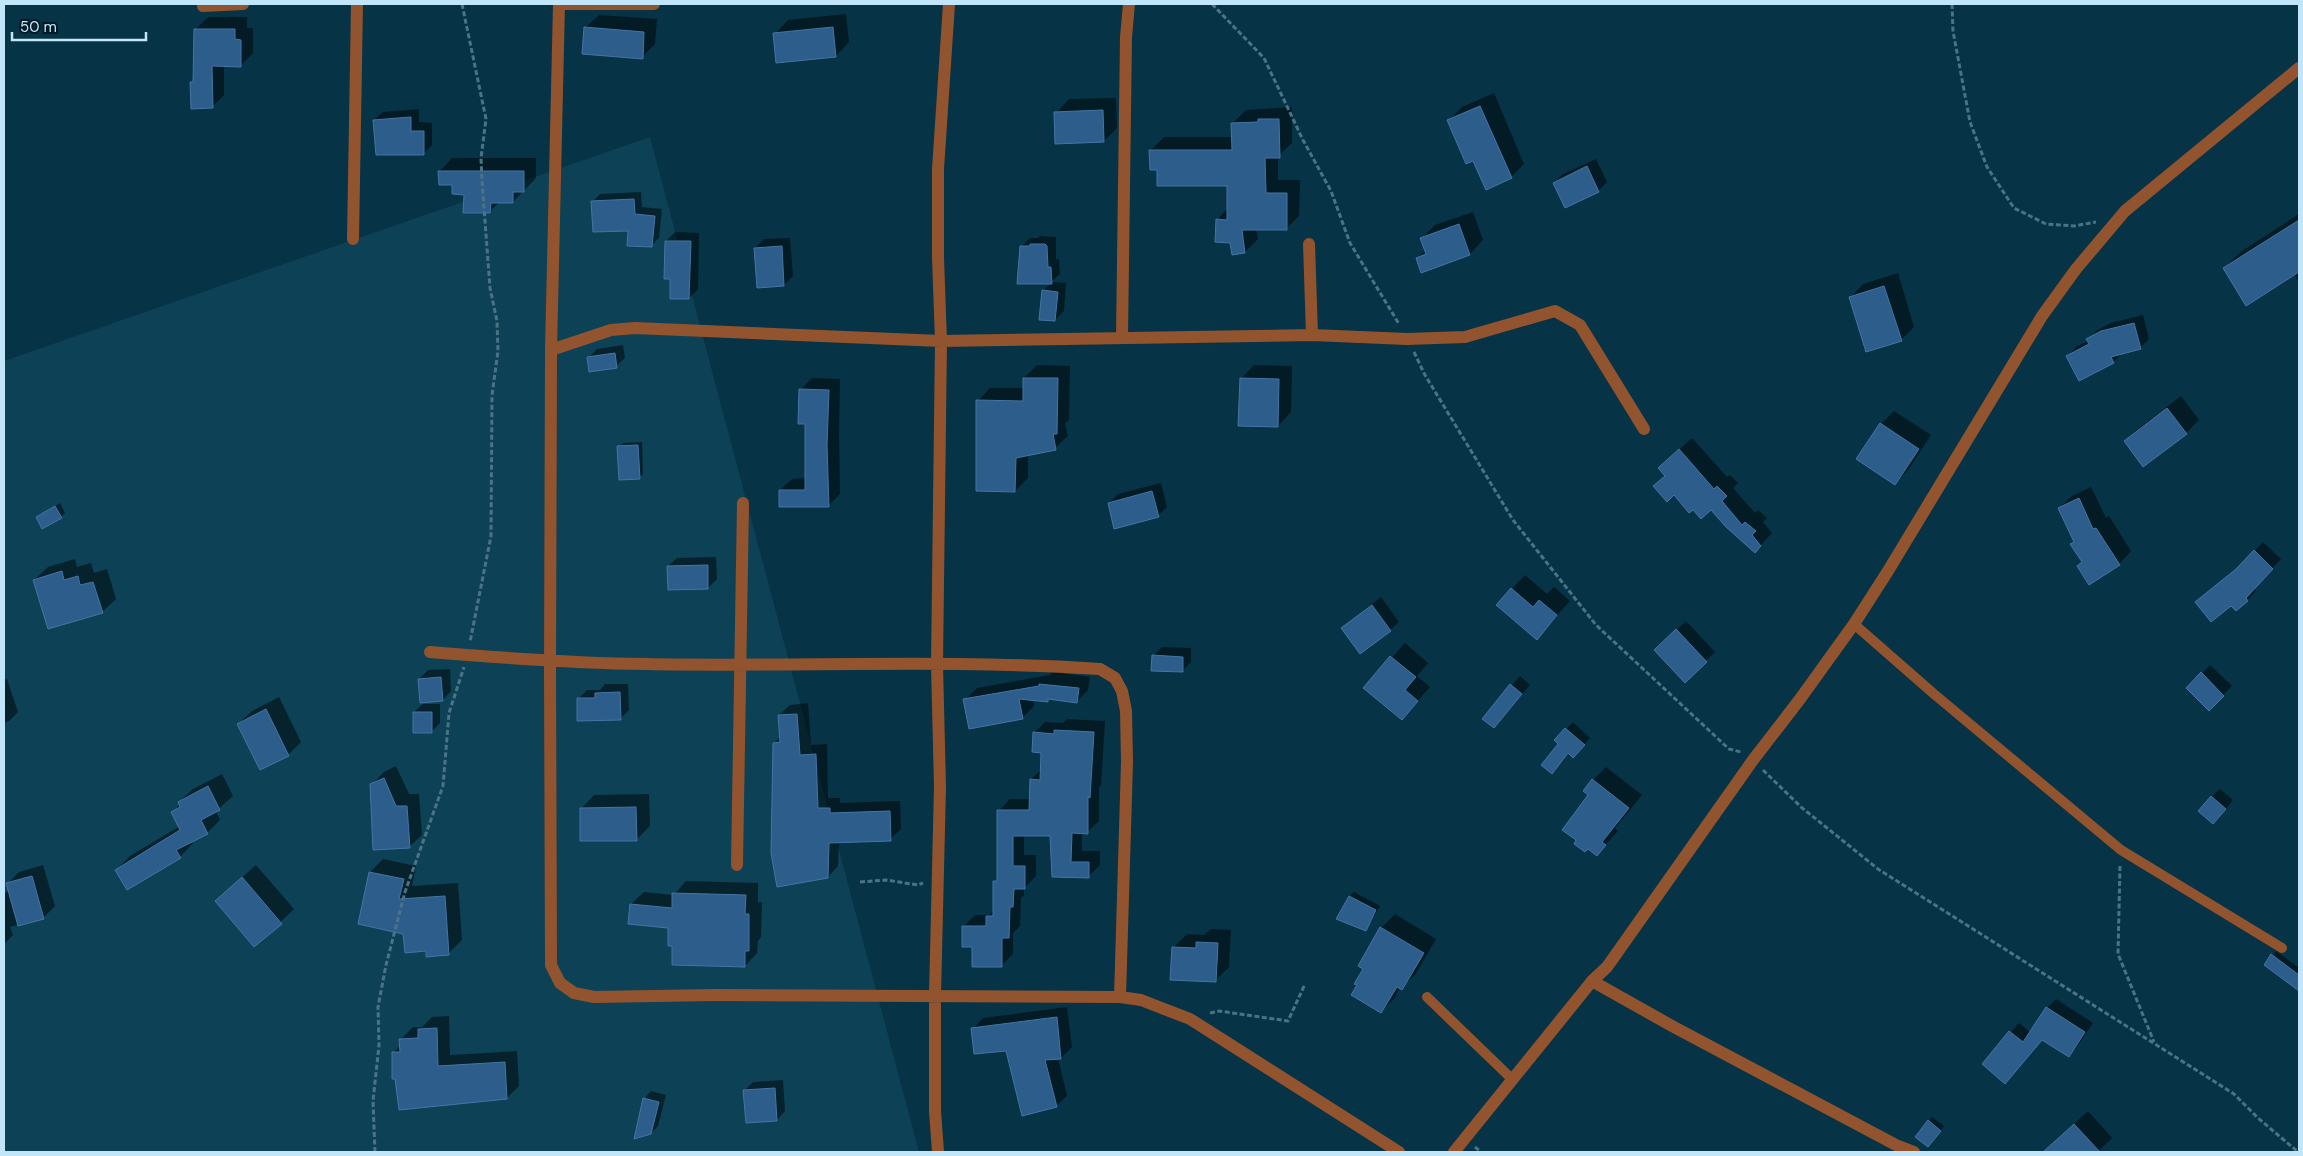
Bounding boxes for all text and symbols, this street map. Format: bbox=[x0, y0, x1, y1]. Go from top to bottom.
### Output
scale bar bbox=[12, 10, 146, 42]
text: 50 m bbox=[20, 17, 57, 37]

